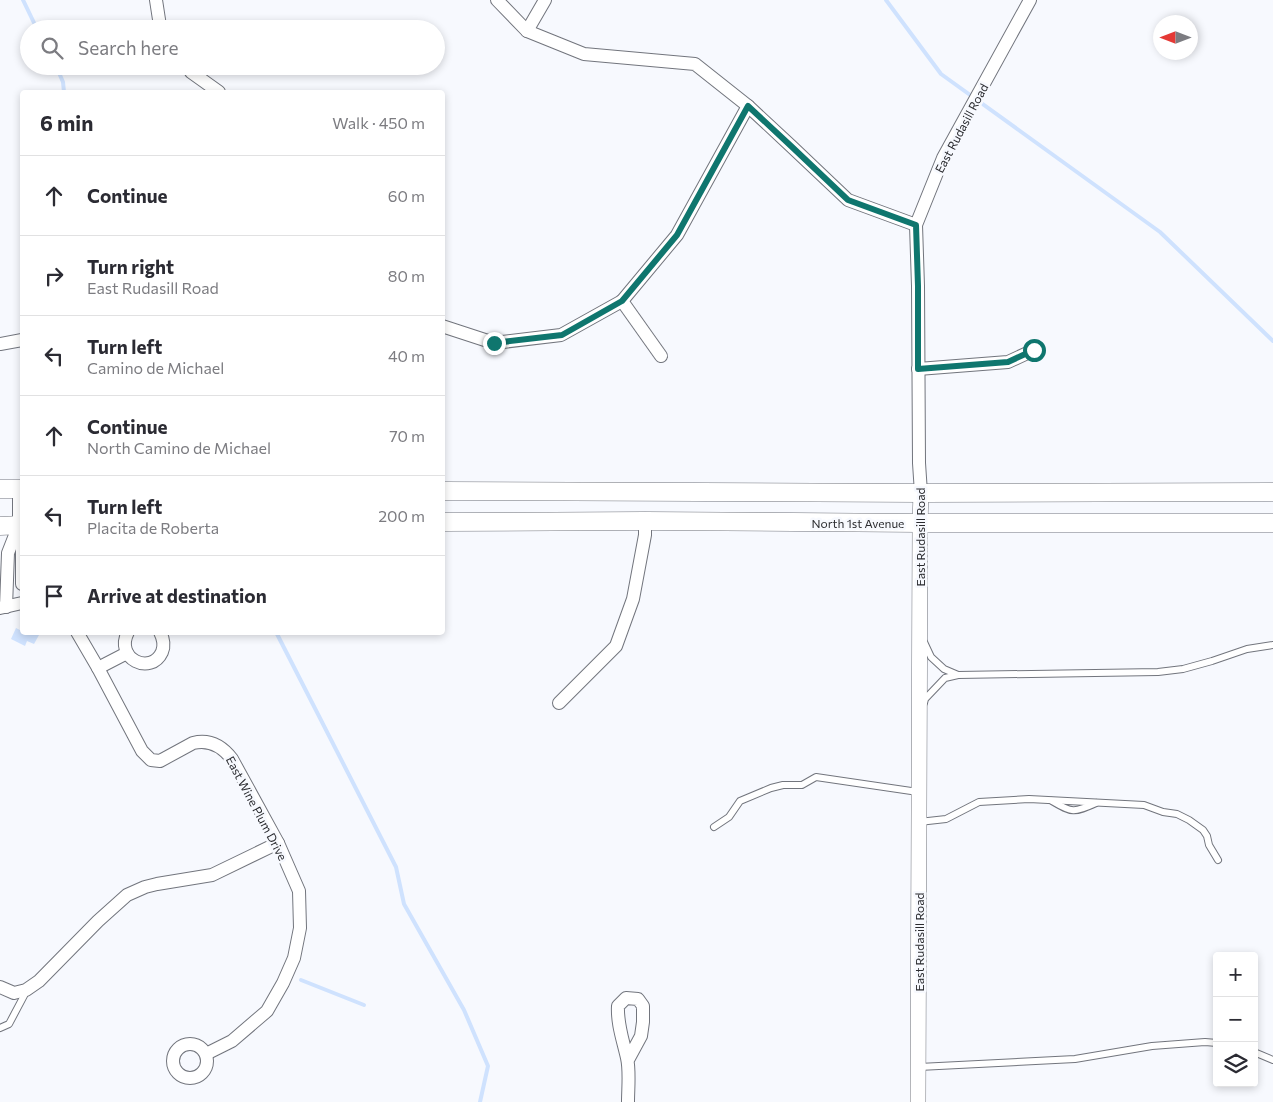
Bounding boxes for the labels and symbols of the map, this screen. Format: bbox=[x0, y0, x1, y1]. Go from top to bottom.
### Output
north arrow bbox=[1153, 15, 1198, 60]
street label: East Rudasill Road bbox=[932, 81, 990, 175]
route end bbox=[483, 332, 506, 355]
route start bbox=[1023, 339, 1046, 362]
street label: East Rudasill Road bbox=[913, 487, 927, 586]
street label: North 1st Avenue bbox=[812, 516, 904, 530]
street label: East Wine Plum Drive bbox=[224, 754, 290, 862]
street label: East Rudasill Road bbox=[912, 892, 926, 991]

